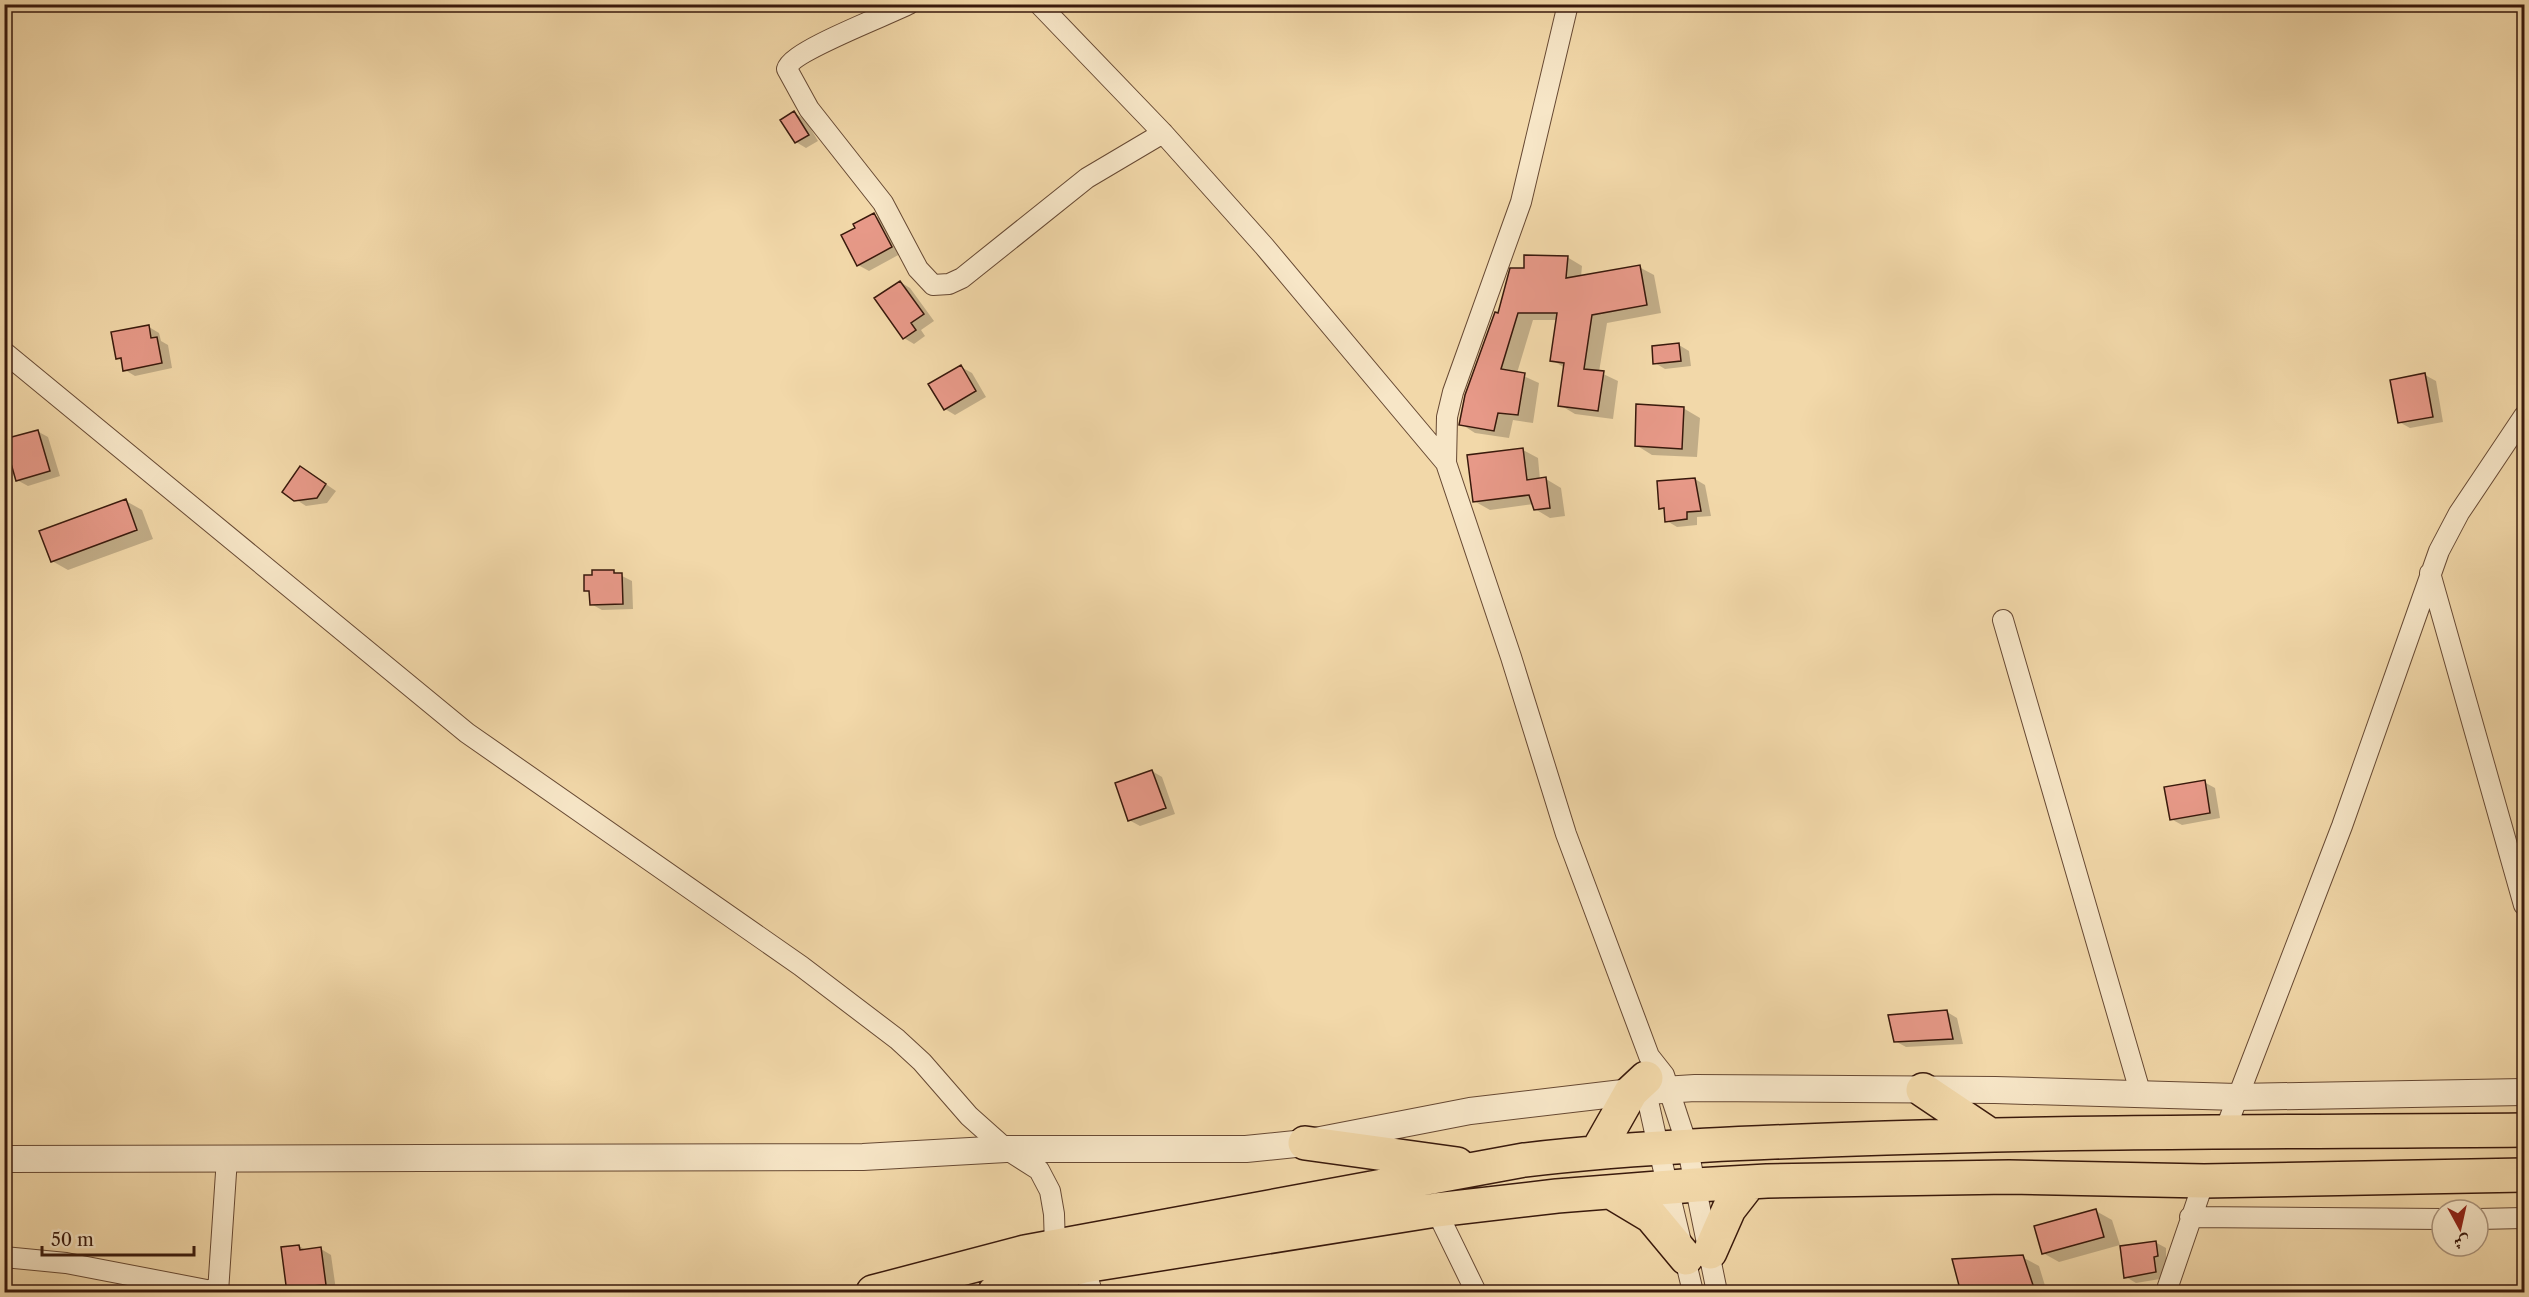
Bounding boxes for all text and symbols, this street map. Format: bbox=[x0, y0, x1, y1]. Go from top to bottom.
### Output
north arrow bbox=[2430, 1198, 2490, 1258]
scale bar bbox=[42, 1219, 194, 1257]
text: 50 m bbox=[51, 1229, 94, 1251]
text: ش bbox=[2453, 1232, 2471, 1254]

